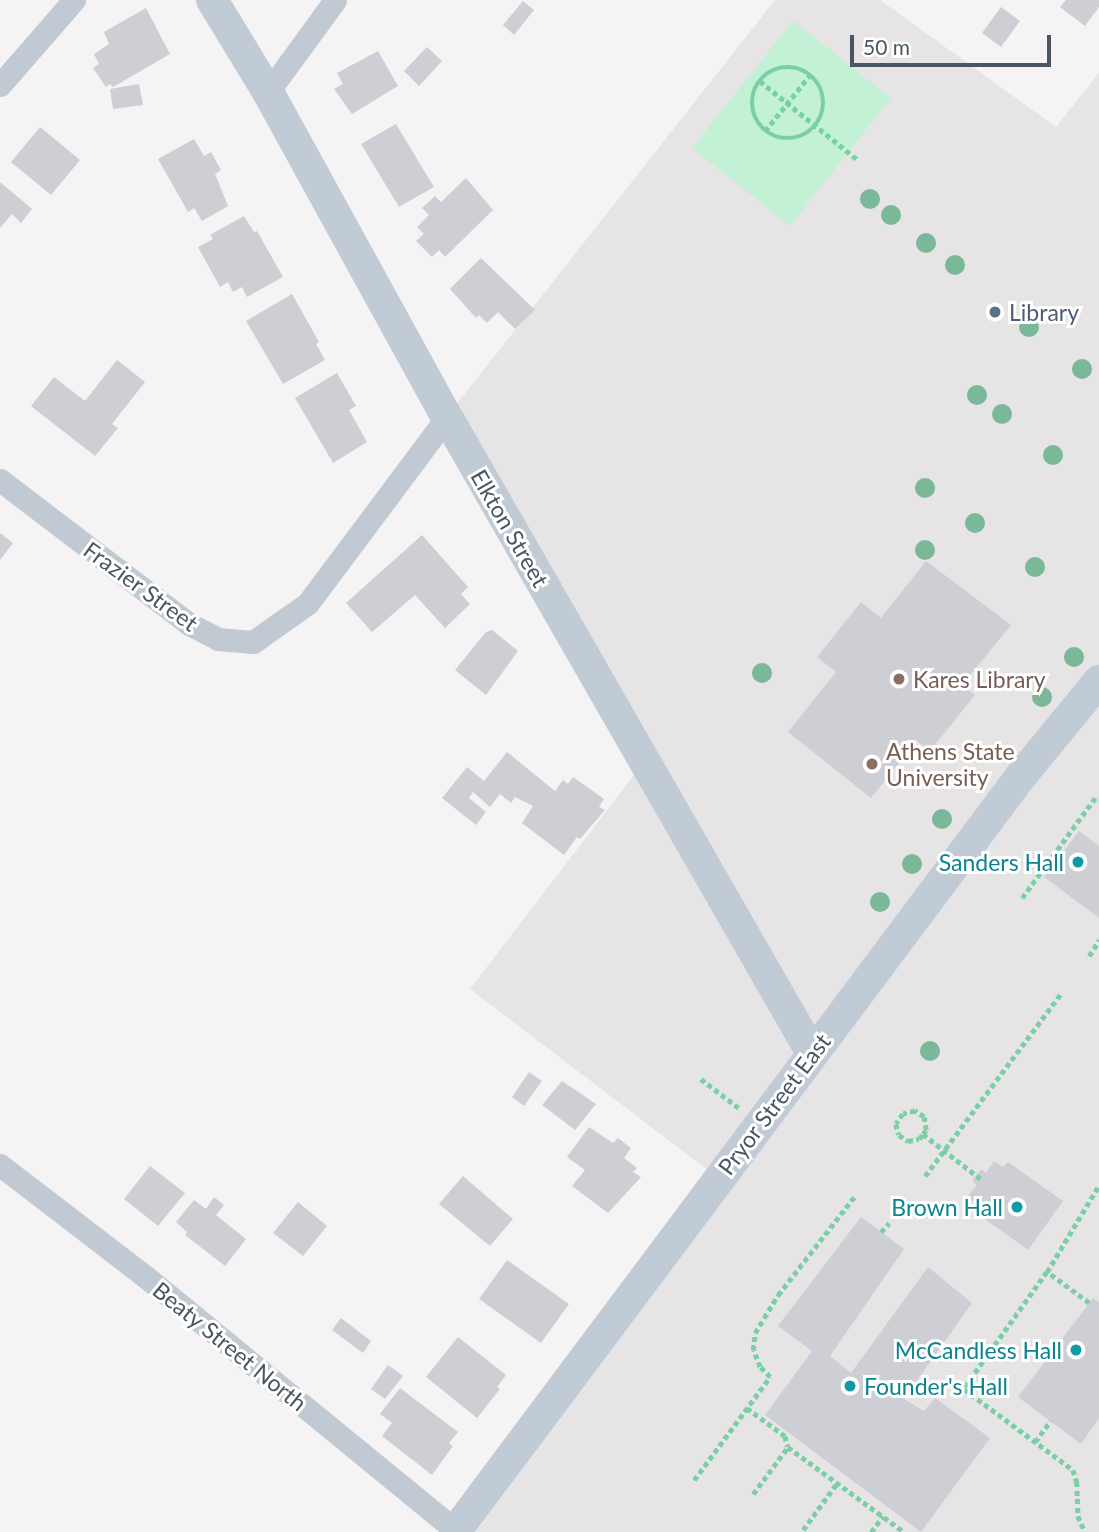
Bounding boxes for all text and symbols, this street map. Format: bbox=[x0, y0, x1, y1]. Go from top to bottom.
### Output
scale bar bbox=[854, 21, 1055, 65]
text: 50 m bbox=[863, 34, 910, 59]
place label: Library bbox=[1009, 298, 1079, 326]
marker: Library bbox=[987, 304, 1003, 320]
street label: Elkton Street bbox=[465, 464, 555, 592]
street label: Frazier Street bbox=[78, 535, 204, 637]
place label: Kares Library bbox=[913, 665, 1046, 693]
marker: Kares Library bbox=[891, 671, 907, 687]
place label: Athens State University bbox=[886, 737, 1015, 791]
marker: Athens State University bbox=[864, 756, 880, 772]
place label: Sanders Hall bbox=[939, 848, 1064, 876]
marker: Sanders Hall bbox=[1070, 854, 1086, 870]
street label: Pryor Street East bbox=[712, 1028, 836, 1180]
place label: Brown Hall bbox=[891, 1193, 1003, 1221]
marker: Brown Hall bbox=[1009, 1199, 1025, 1215]
street label: Beaty Street North bbox=[147, 1275, 313, 1417]
place label: McCandless Hall bbox=[895, 1336, 1062, 1364]
marker: McCandless Hall bbox=[1068, 1342, 1084, 1358]
place label: Founder's Hall bbox=[864, 1372, 1008, 1400]
marker: Founder's Hall bbox=[842, 1378, 858, 1394]

